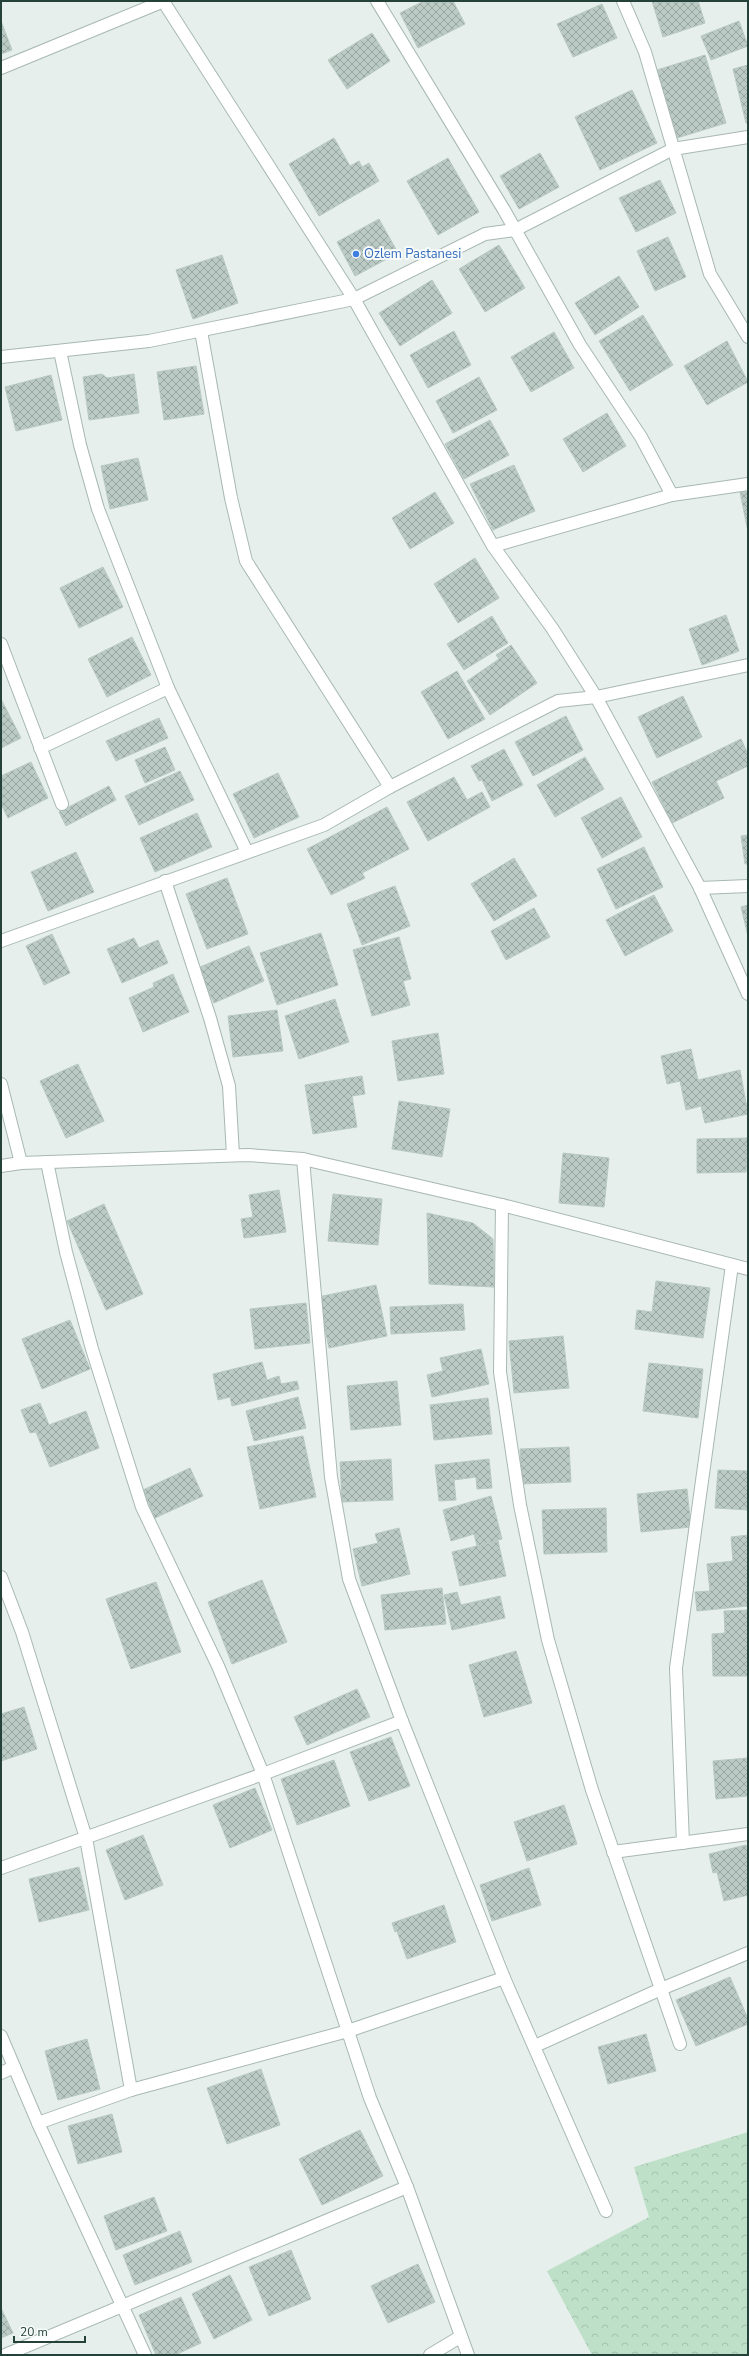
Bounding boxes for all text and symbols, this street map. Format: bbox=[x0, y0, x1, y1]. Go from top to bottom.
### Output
place label: Ozlem Pastanesi bbox=[364, 245, 461, 263]
marker: Ozlem Pastanesi bbox=[351, 249, 361, 259]
scale bar bbox=[14, 2318, 85, 2344]
text: 20 m bbox=[20, 2324, 48, 2340]

